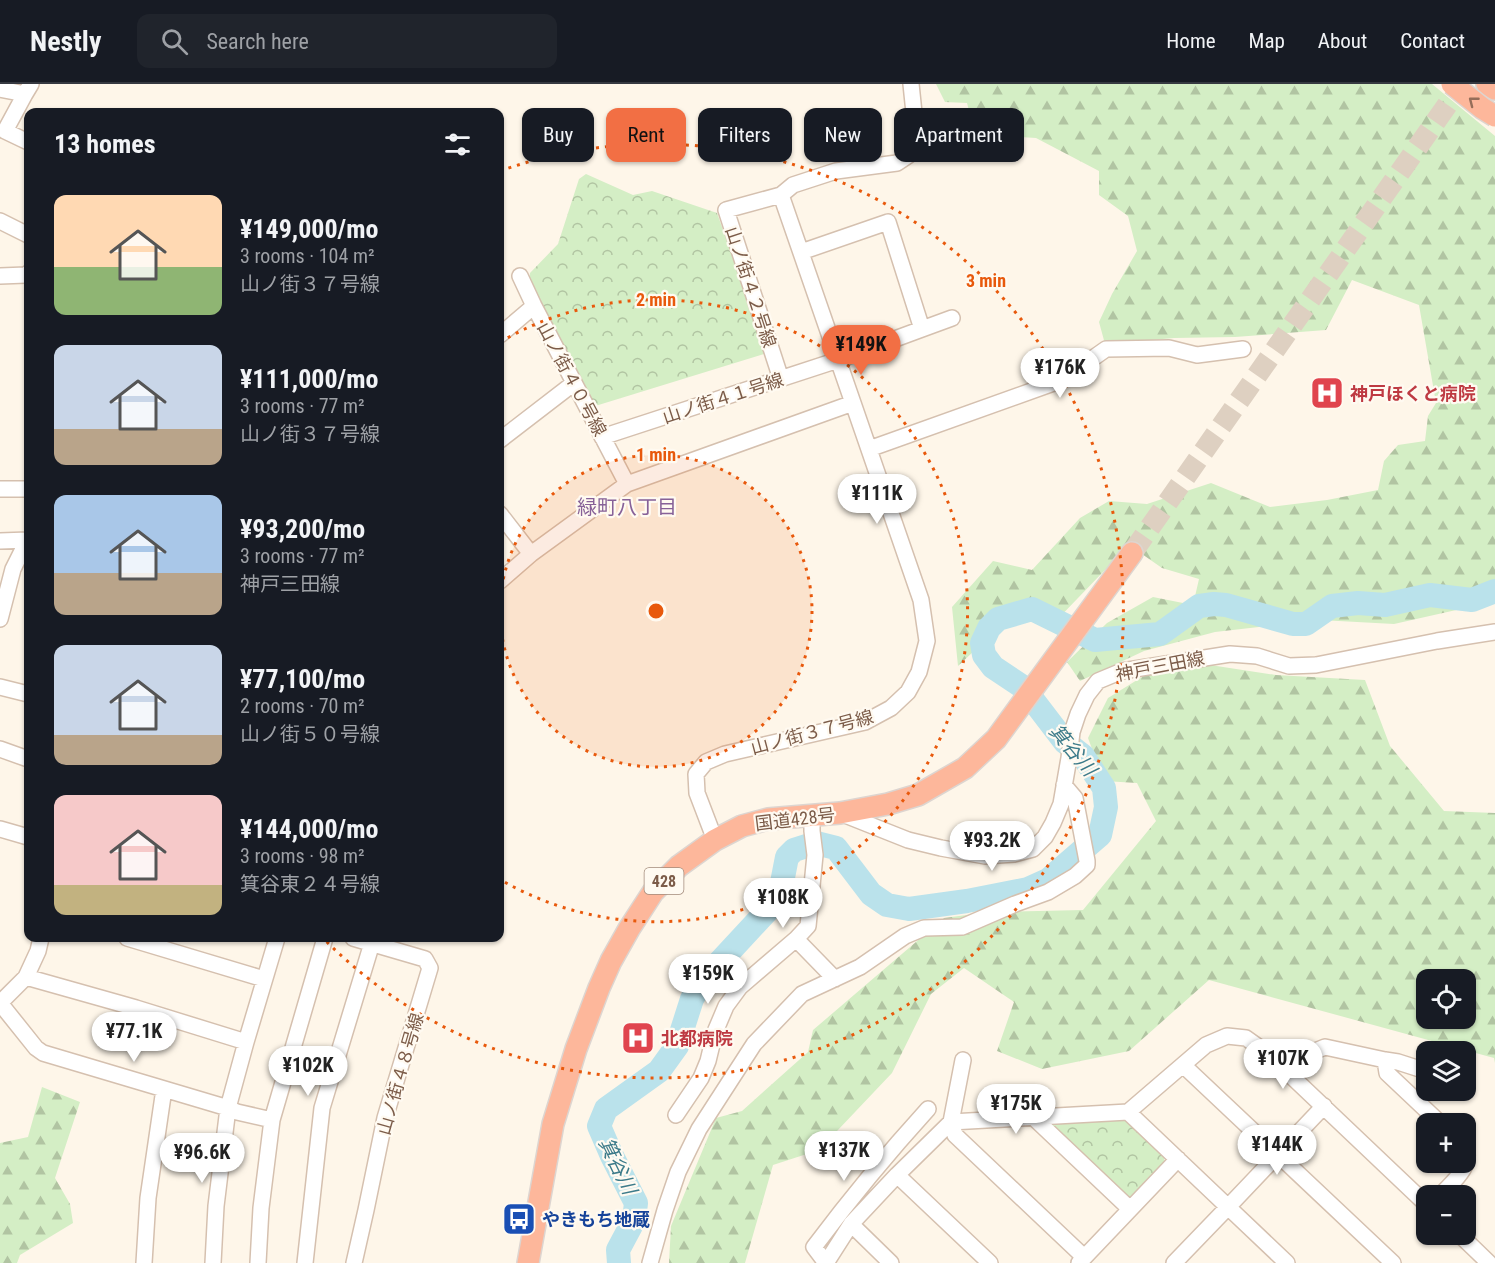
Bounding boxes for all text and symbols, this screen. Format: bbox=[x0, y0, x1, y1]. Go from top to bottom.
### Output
search box bbox=[137, 14, 557, 68]
text: Nestly bbox=[30, 25, 101, 58]
icon: search bbox=[158, 25, 191, 58]
text: Search here bbox=[206, 29, 309, 54]
text: Home bbox=[1166, 29, 1216, 53]
text: Map bbox=[1249, 29, 1285, 53]
text: About bbox=[1318, 29, 1367, 53]
text: Contact bbox=[1400, 29, 1465, 53]
one-way arrow bbox=[1469, 97, 1480, 108]
chip: Buy bbox=[522, 108, 594, 162]
chip: Rent bbox=[606, 108, 686, 162]
chip: Filters bbox=[698, 108, 792, 162]
chip: New bbox=[804, 108, 882, 162]
chip: Apartment bbox=[894, 108, 1024, 162]
icon: filters bbox=[441, 128, 474, 161]
text: 13 homes bbox=[54, 129, 156, 159]
text: ¥149,000/mo bbox=[240, 214, 378, 244]
icon: home bbox=[102, 219, 174, 291]
street label: 山ノ街４２号線 bbox=[722, 224, 780, 350]
text: 3 rooms · 104 m² bbox=[240, 244, 375, 268]
text: 3 min bbox=[966, 270, 1006, 291]
text: 山ノ街３７号線 bbox=[240, 272, 380, 296]
text: 2 min bbox=[636, 289, 676, 310]
street label: 山ノ街４０号線 bbox=[533, 318, 611, 440]
pin: ¥149K bbox=[819, 325, 903, 376]
text: ¥149K bbox=[836, 332, 886, 356]
pin: ¥176K bbox=[1018, 348, 1102, 399]
text: ¥176K bbox=[1035, 355, 1085, 379]
text: ¥111,000/mo bbox=[240, 364, 378, 394]
icon: home bbox=[102, 369, 174, 441]
street label: 山ノ街４１号線 bbox=[660, 369, 786, 427]
hospital icon: 神戸ほくと病院 bbox=[1309, 375, 1345, 411]
place label: 神戸ほくと病院 bbox=[1350, 383, 1476, 404]
text: 3 rooms · 77 m² bbox=[240, 394, 365, 418]
text: 山ノ街３７号線 bbox=[240, 422, 380, 446]
text: 1 min bbox=[636, 444, 676, 465]
pin: ¥111K bbox=[835, 474, 919, 525]
text: ¥111K bbox=[852, 481, 902, 505]
district label: 緑町八丁目 bbox=[577, 495, 677, 519]
text: ¥93,200/mo bbox=[240, 514, 365, 544]
icon: home bbox=[102, 519, 174, 591]
text: 3 rooms · 77 m² bbox=[240, 544, 365, 568]
text: 神戸三田線 bbox=[240, 572, 340, 596]
centre of rings bbox=[646, 601, 666, 621]
street label: 神戸三田線 bbox=[1114, 647, 1206, 685]
text: ¥77,100/mo bbox=[240, 664, 365, 694]
icon: home bbox=[102, 669, 174, 741]
text: 2 rooms · 70 m² bbox=[240, 694, 365, 718]
street label: 山ノ街３７号線 bbox=[748, 706, 876, 758]
water label: 箕谷川 bbox=[1045, 719, 1103, 782]
text: 山ノ街５０号線 bbox=[240, 722, 380, 746]
street label: 国道428号 bbox=[754, 804, 836, 834]
text: ¥144,000/mo bbox=[240, 814, 378, 844]
icon: home bbox=[102, 819, 174, 891]
pin: ¥93.2K bbox=[943, 821, 1041, 872]
text: ¥93.2K bbox=[964, 828, 1020, 852]
text: 3 rooms · 98 m² bbox=[240, 844, 365, 868]
road number: 428 bbox=[644, 868, 684, 894]
text: 箕谷東２４号線 bbox=[240, 872, 380, 896]
pin: ¥108K bbox=[741, 878, 825, 929]
text: ¥108K bbox=[758, 885, 808, 909]
pin: ¥159K bbox=[666, 954, 750, 1005]
text: ¥159K bbox=[683, 961, 733, 985]
map controls bbox=[1416, 969, 1476, 1245]
button: locate bbox=[1416, 969, 1476, 1029]
street label: 山ノ街４８号線 bbox=[373, 1011, 427, 1137]
pin: ¥77.1K bbox=[85, 1012, 183, 1063]
text: ¥77.1K bbox=[106, 1019, 162, 1043]
hospital icon: 北都病院 bbox=[620, 1020, 656, 1056]
place label: 北都病院 bbox=[661, 1028, 733, 1049]
pin: ¥107K bbox=[1241, 1039, 1325, 1090]
button: layers bbox=[1416, 1041, 1476, 1101]
pin: ¥102K bbox=[266, 1046, 350, 1097]
text: ¥107K bbox=[1258, 1046, 1308, 1070]
text: ¥102K bbox=[283, 1053, 333, 1077]
pin: ¥175K bbox=[974, 1084, 1058, 1135]
text: ¥175K bbox=[991, 1091, 1041, 1115]
button: + bbox=[1416, 1113, 1476, 1173]
pin: ¥144K bbox=[1235, 1125, 1319, 1176]
pin: ¥137K bbox=[802, 1131, 886, 1182]
text: ¥144K bbox=[1252, 1132, 1302, 1156]
pin: ¥96.6K bbox=[153, 1133, 251, 1184]
water label: 箕谷川 bbox=[594, 1134, 643, 1200]
text: ¥137K bbox=[819, 1138, 869, 1162]
text: ¥96.6K bbox=[174, 1140, 230, 1164]
button: − bbox=[1416, 1185, 1476, 1245]
bus stop icon: やきもち地蔵 bbox=[501, 1201, 537, 1237]
place label: やきもち地蔵 bbox=[542, 1209, 650, 1230]

